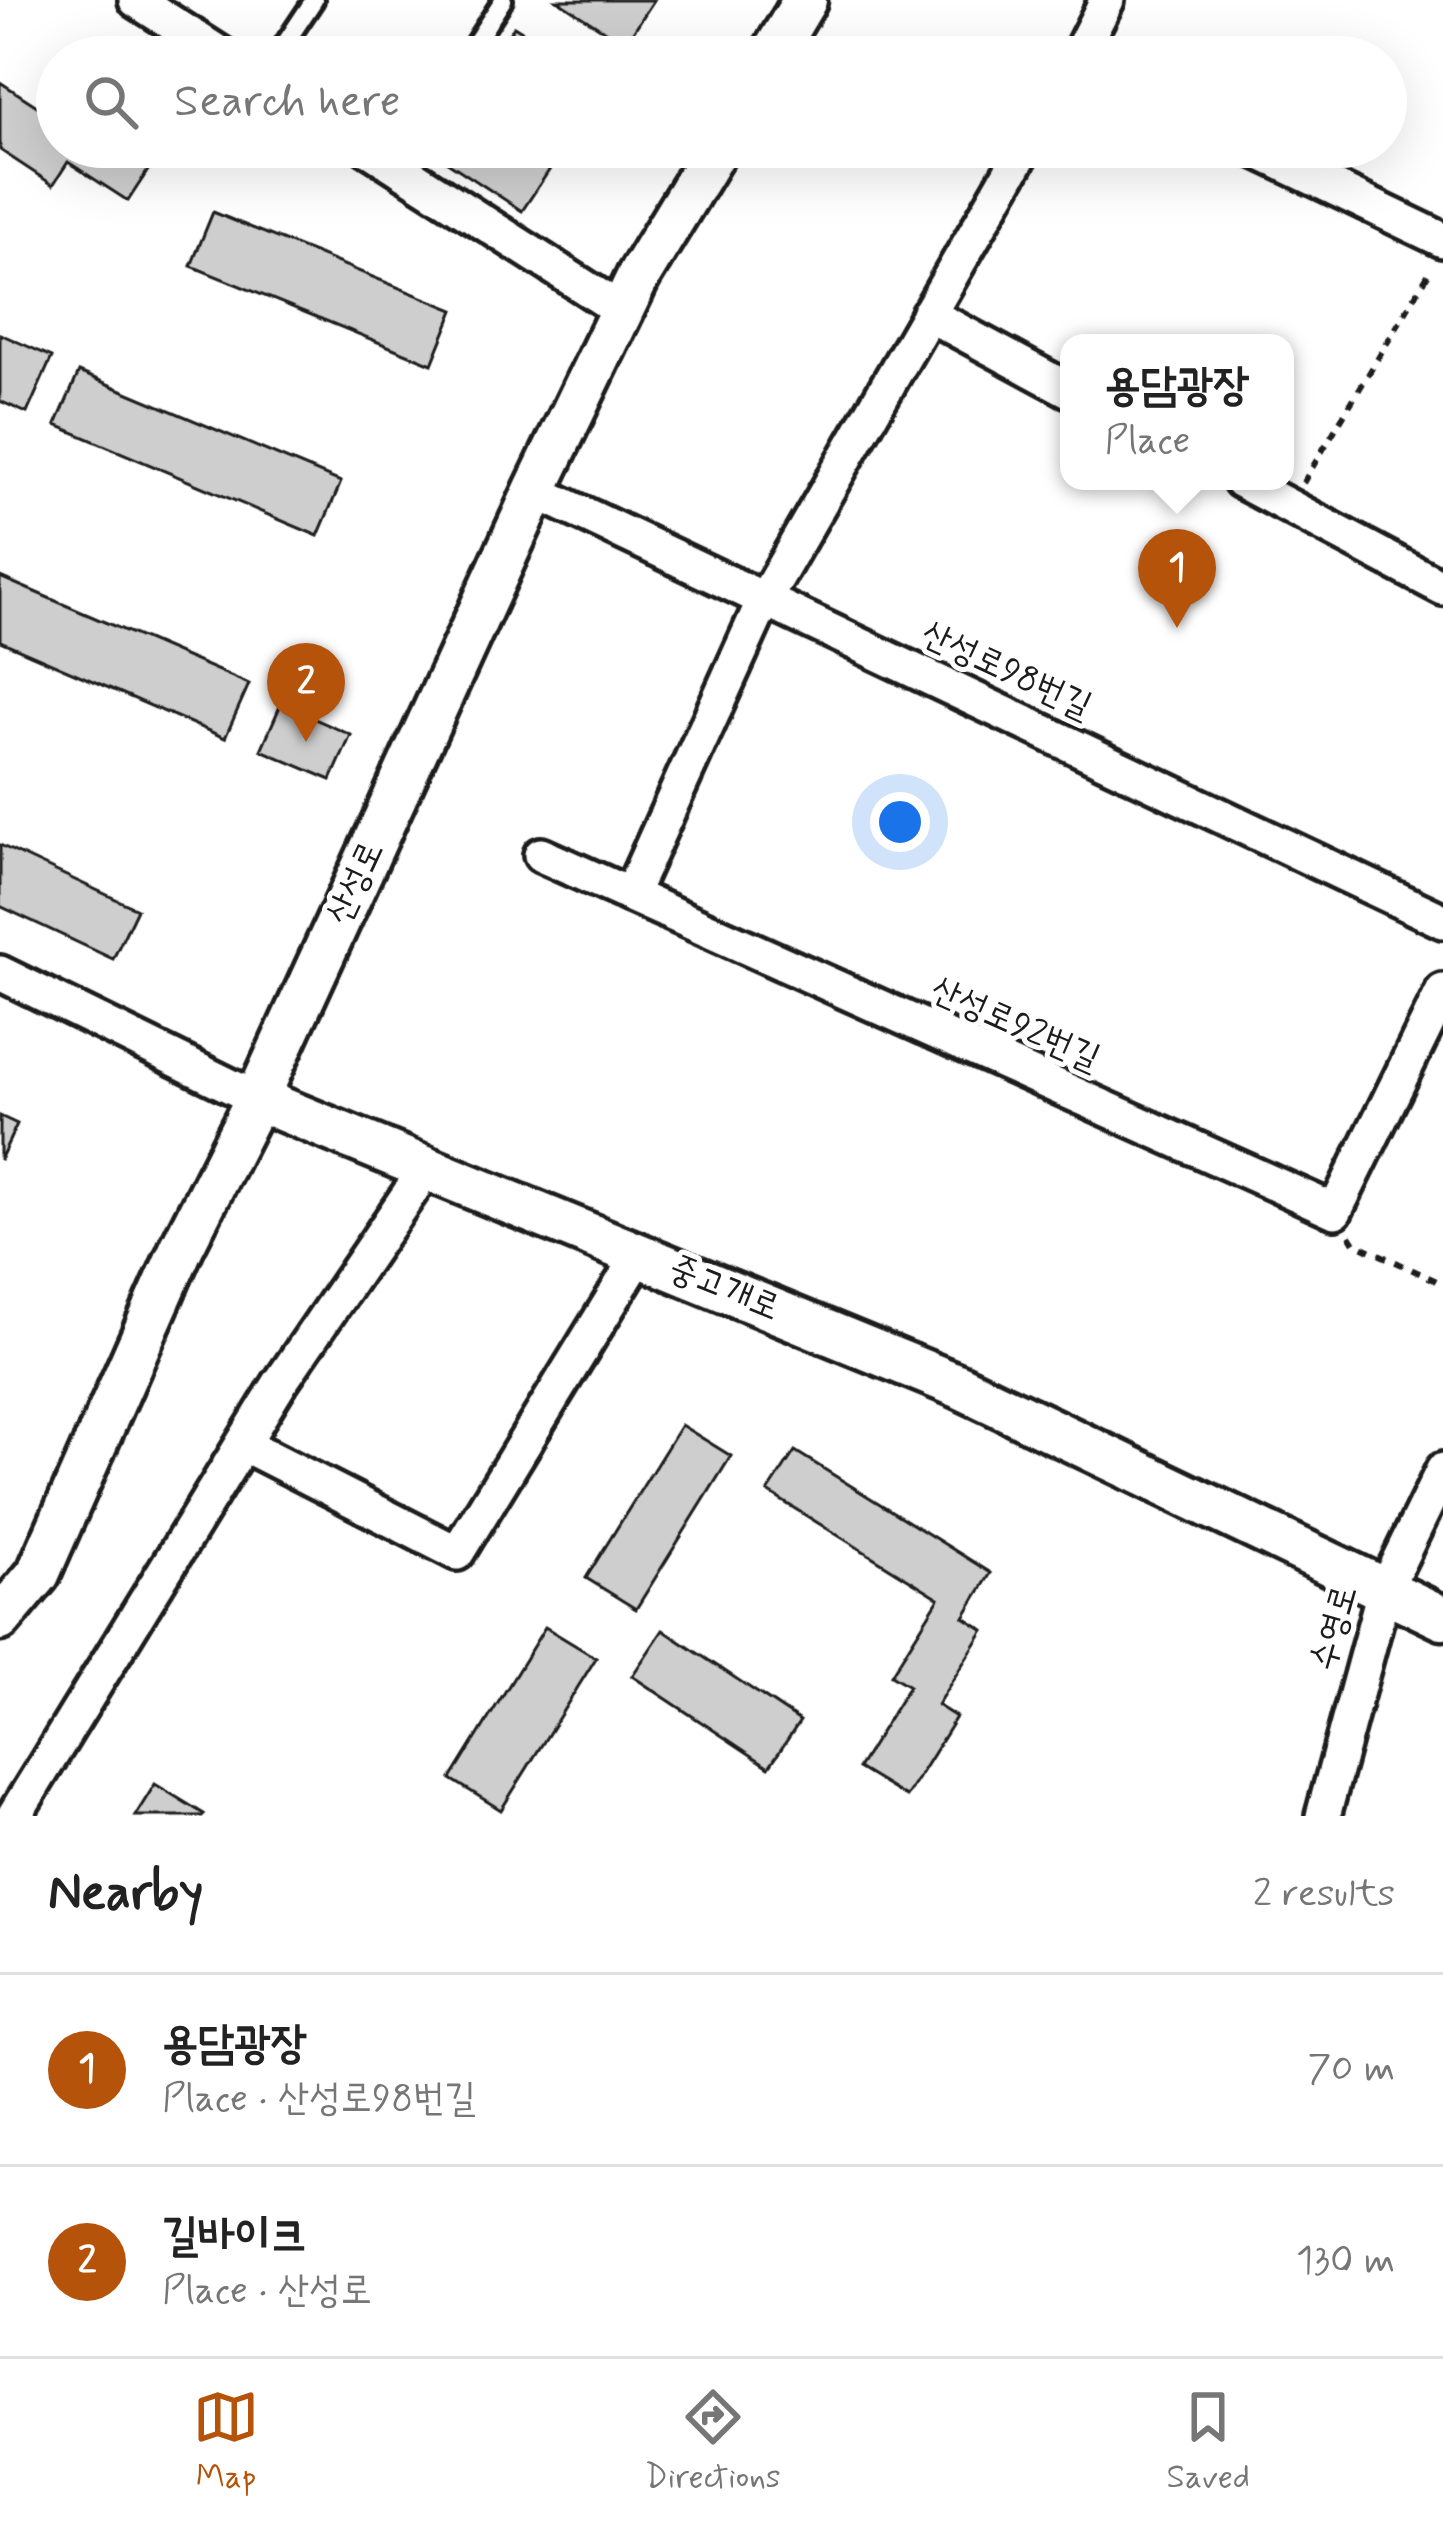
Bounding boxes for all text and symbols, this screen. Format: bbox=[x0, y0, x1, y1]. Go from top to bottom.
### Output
search box bbox=[36, 36, 1407, 168]
icon: search bbox=[78, 69, 144, 135]
text: Search here bbox=[174, 73, 401, 132]
popup bbox=[1060, 334, 1294, 490]
text: 용담광장 bbox=[1105, 357, 1249, 416]
text: Place bbox=[1105, 416, 1190, 467]
pin: 1 bbox=[1138, 529, 1216, 628]
street label: 산성로98번길 bbox=[913, 611, 1099, 731]
pin: 2 bbox=[267, 643, 345, 742]
your location bbox=[870, 792, 930, 852]
street label: 산성로 bbox=[316, 834, 396, 932]
street label: 산성로92번길 bbox=[923, 967, 1107, 1083]
street label: 중고개로 bbox=[661, 1246, 787, 1332]
street label: 수영로 bbox=[1300, 1580, 1370, 1676]
text: Nearby bbox=[48, 1861, 203, 1927]
text: 2 results bbox=[1253, 1869, 1395, 1920]
text: 용담광장 bbox=[162, 2015, 307, 2074]
text: 1 bbox=[78, 2044, 96, 2095]
text: 70 m bbox=[1307, 2044, 1395, 2095]
text: Place · 산성로98번길 bbox=[162, 2074, 476, 2125]
text: 길바이크 bbox=[162, 2207, 307, 2266]
text: 2 bbox=[77, 2236, 97, 2287]
text: 130 m bbox=[1296, 2236, 1395, 2287]
text: Place · 산성로 bbox=[162, 2266, 372, 2317]
tab: Map bbox=[193, 2384, 259, 2500]
tab: Directions bbox=[645, 2384, 781, 2500]
tab: Saved bbox=[1167, 2384, 1250, 2500]

